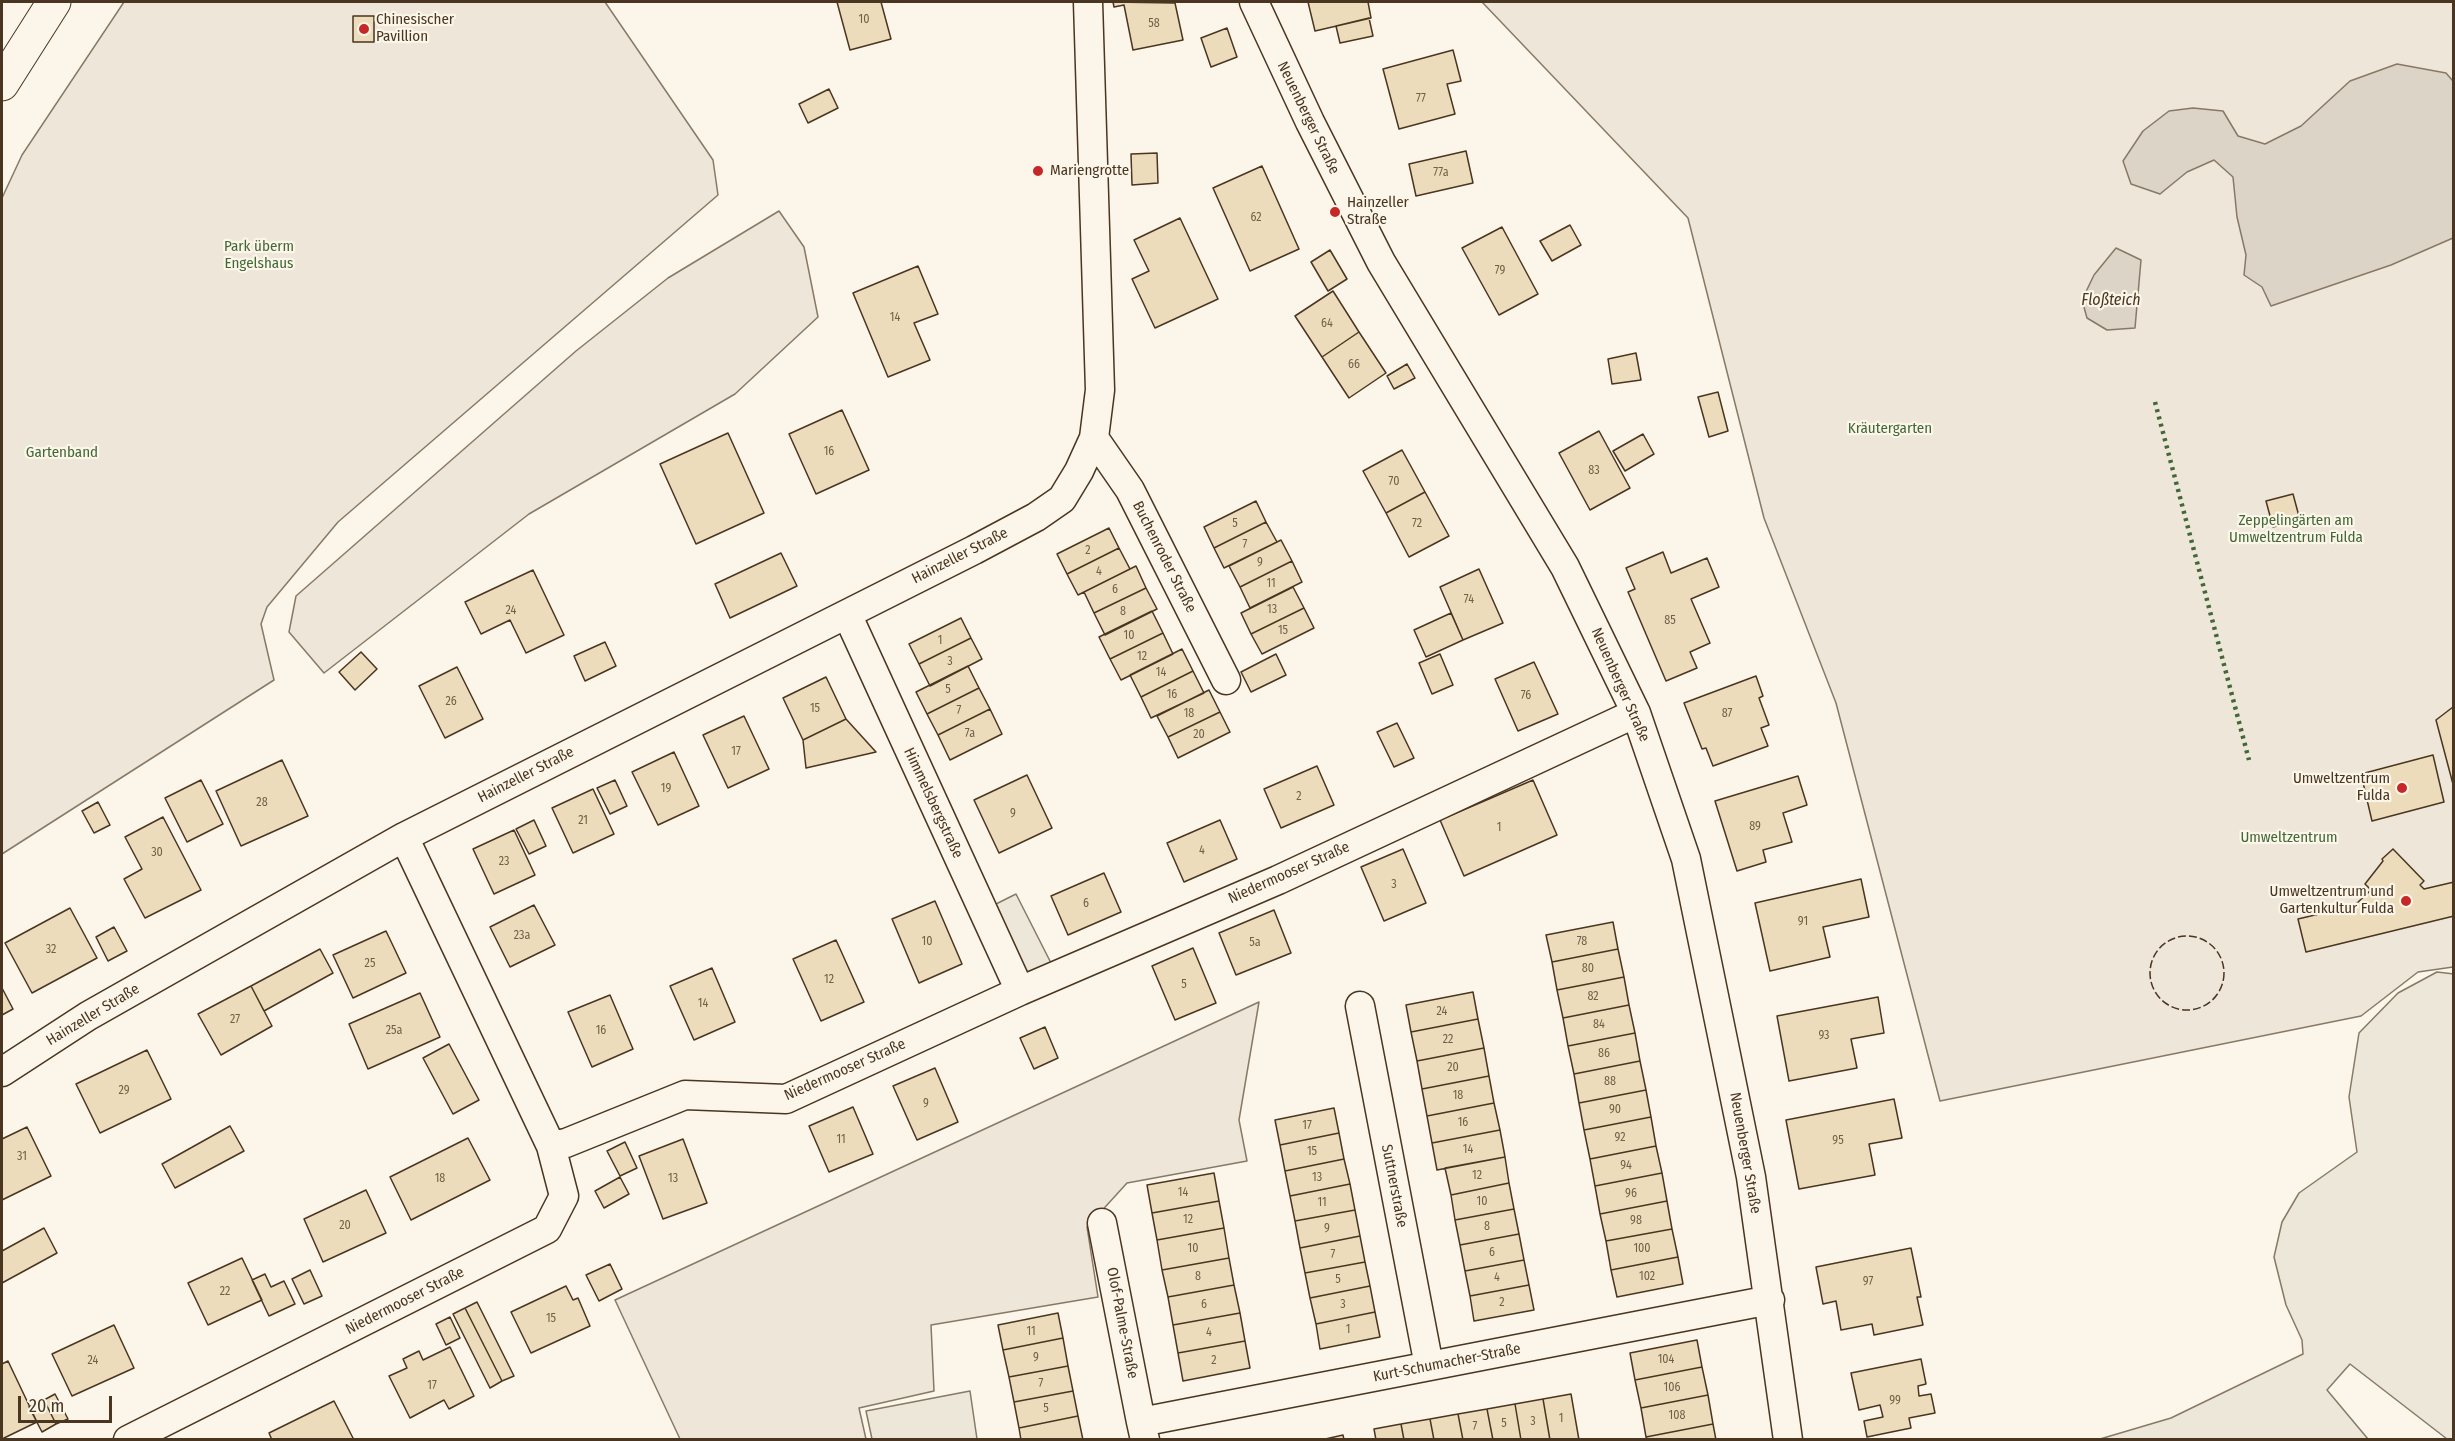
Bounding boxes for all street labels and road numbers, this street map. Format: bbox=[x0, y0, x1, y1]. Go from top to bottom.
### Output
street label: Neuenberger Straße bbox=[1273, 59, 1343, 177]
street label: Buchenroder Straße bbox=[1128, 498, 1200, 616]
street label: Hainzeller Straße bbox=[909, 524, 1011, 588]
street label: Neuenberger Straße bbox=[1587, 625, 1653, 745]
street label: Hainzeller Straße bbox=[475, 743, 577, 807]
street label: Himmelsbergstraße bbox=[899, 745, 967, 861]
street label: Niedermooser Straße bbox=[1226, 838, 1352, 908]
street label: Hainzeller Straße bbox=[43, 980, 143, 1050]
street label: Niedermooser Straße bbox=[782, 1035, 908, 1105]
street label: Neuenberger Straße bbox=[1725, 1091, 1765, 1215]
street label: Suttnerstraße bbox=[1377, 1143, 1411, 1229]
street label: Niedermooser Straße bbox=[343, 1263, 467, 1339]
street label: Olof-Palme-Straße bbox=[1102, 1266, 1142, 1380]
street label: Kurt-Schumacher-Straße bbox=[1372, 1340, 1522, 1386]

